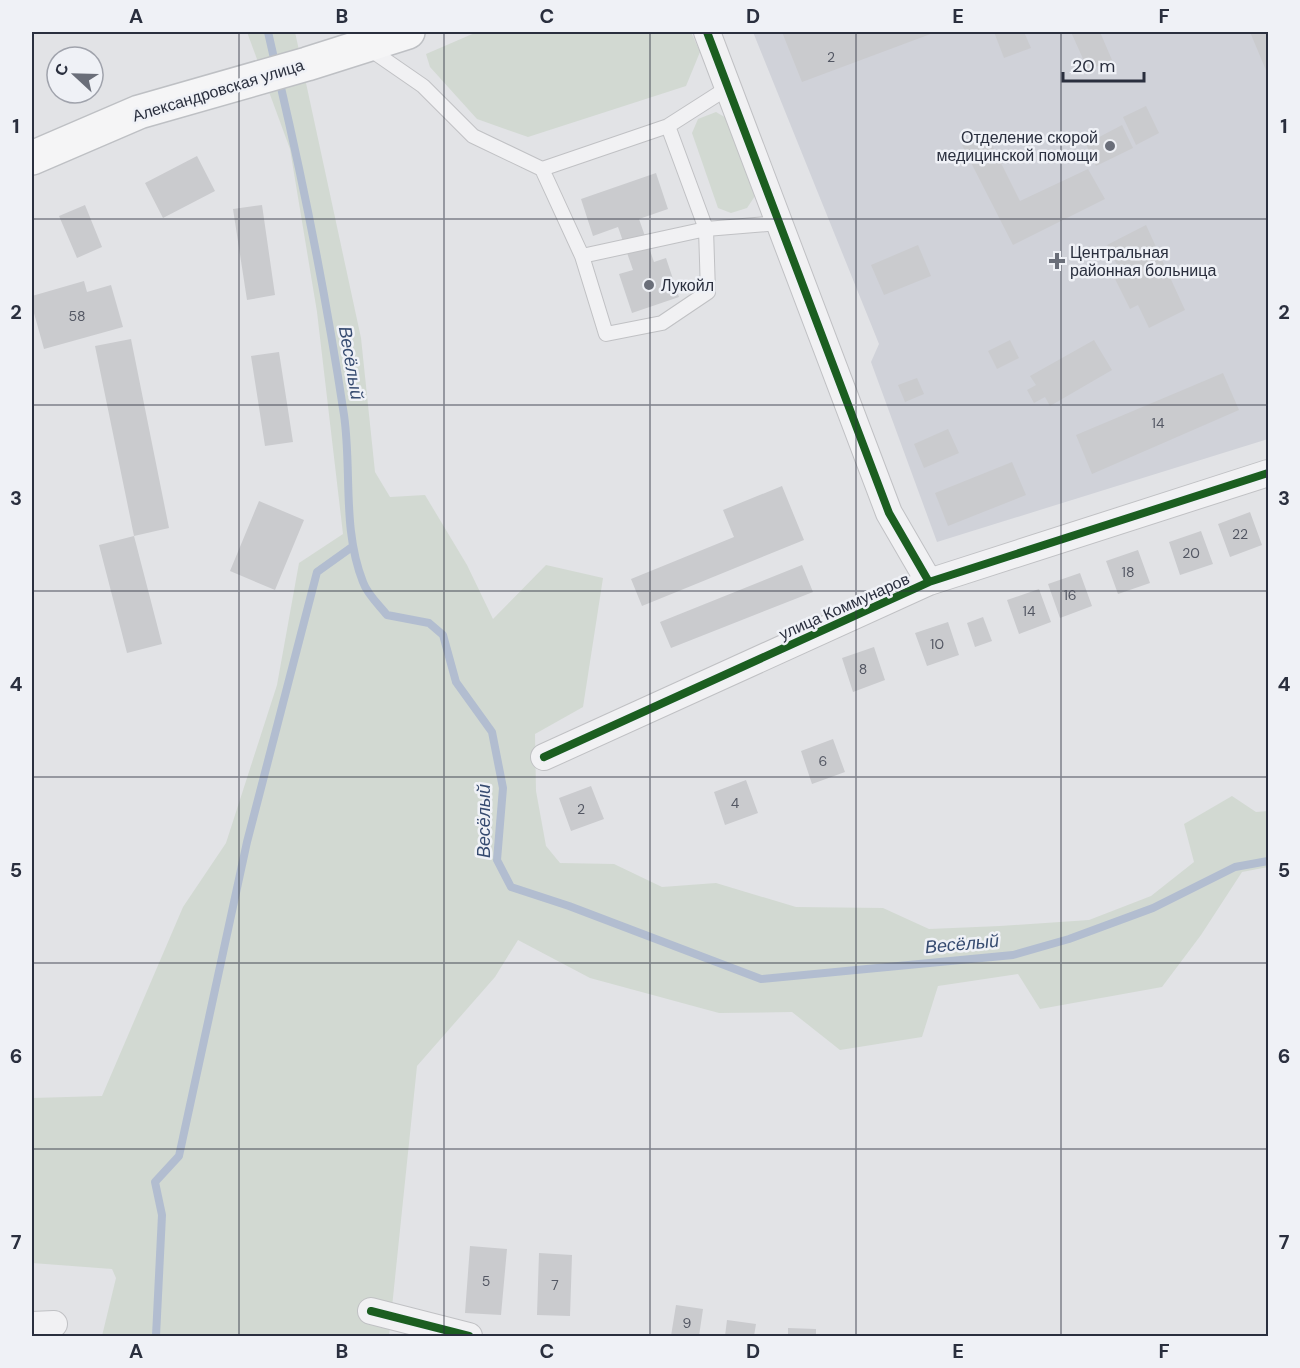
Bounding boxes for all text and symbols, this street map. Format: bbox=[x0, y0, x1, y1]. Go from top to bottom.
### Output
text: A bbox=[129, 3, 143, 29]
text: B bbox=[336, 3, 348, 29]
text: C bbox=[540, 3, 554, 29]
text: D bbox=[746, 3, 760, 29]
text: E bbox=[952, 3, 964, 29]
text: F bbox=[1158, 3, 1170, 29]
north arrow bbox=[45, 45, 105, 105]
scale bar bbox=[1063, 45, 1144, 83]
house number: 2 bbox=[827, 48, 835, 66]
street label: Александровская улица bbox=[130, 54, 307, 127]
text: 20 m bbox=[1072, 54, 1115, 78]
text: С bbox=[50, 60, 74, 79]
text: 1 bbox=[12, 113, 20, 139]
text: 1 bbox=[1280, 113, 1288, 139]
place label: Отделение скорой медицинской помощи bbox=[936, 127, 1098, 166]
marker: Отделение скорой медицинской помощи bbox=[1103, 139, 1117, 153]
place label: Центральная районная больница bbox=[1070, 242, 1216, 281]
marker: Центральная районная больница bbox=[1048, 252, 1066, 270]
place label: Лукойл bbox=[661, 275, 714, 296]
marker: Лукойл bbox=[642, 278, 656, 292]
text: 2 bbox=[10, 299, 22, 325]
text: 2 bbox=[1278, 299, 1290, 325]
house number: 58 bbox=[68, 307, 86, 325]
water label: Весёлый bbox=[333, 324, 369, 402]
house number: 14 bbox=[1152, 414, 1165, 432]
text: 3 bbox=[10, 485, 22, 511]
text: 3 bbox=[1278, 485, 1290, 511]
house number: 22 bbox=[1232, 525, 1248, 543]
house number: 20 bbox=[1182, 544, 1200, 562]
house number: 18 bbox=[1122, 563, 1134, 581]
street label: улица Коммунаров bbox=[776, 568, 913, 645]
house number: 16 bbox=[1063, 586, 1077, 604]
house number: 14 bbox=[1023, 602, 1036, 620]
house number: 10 bbox=[930, 635, 944, 653]
house number: 8 bbox=[859, 660, 867, 678]
text: 4 bbox=[10, 671, 23, 697]
text: 4 bbox=[1278, 671, 1291, 697]
house number: 6 bbox=[819, 752, 827, 770]
water label: Весёлый bbox=[472, 784, 496, 858]
house number: 4 bbox=[731, 794, 740, 812]
house number: 2 bbox=[577, 800, 585, 818]
text: 5 bbox=[10, 857, 22, 883]
text: 5 bbox=[1278, 857, 1290, 883]
water label: Весёлый bbox=[924, 929, 1000, 959]
text: 6 bbox=[10, 1043, 22, 1069]
text: 6 bbox=[1278, 1043, 1290, 1069]
text: 7 bbox=[11, 1229, 22, 1255]
text: 7 bbox=[1279, 1229, 1290, 1255]
house number: 5 bbox=[482, 1272, 490, 1290]
house number: 7 bbox=[551, 1276, 559, 1294]
house number: 9 bbox=[683, 1314, 692, 1332]
text: A bbox=[129, 1338, 143, 1364]
text: B bbox=[336, 1338, 348, 1364]
text: C bbox=[540, 1338, 554, 1364]
text: D bbox=[746, 1338, 760, 1364]
text: E bbox=[952, 1338, 964, 1364]
text: F bbox=[1158, 1338, 1170, 1364]

